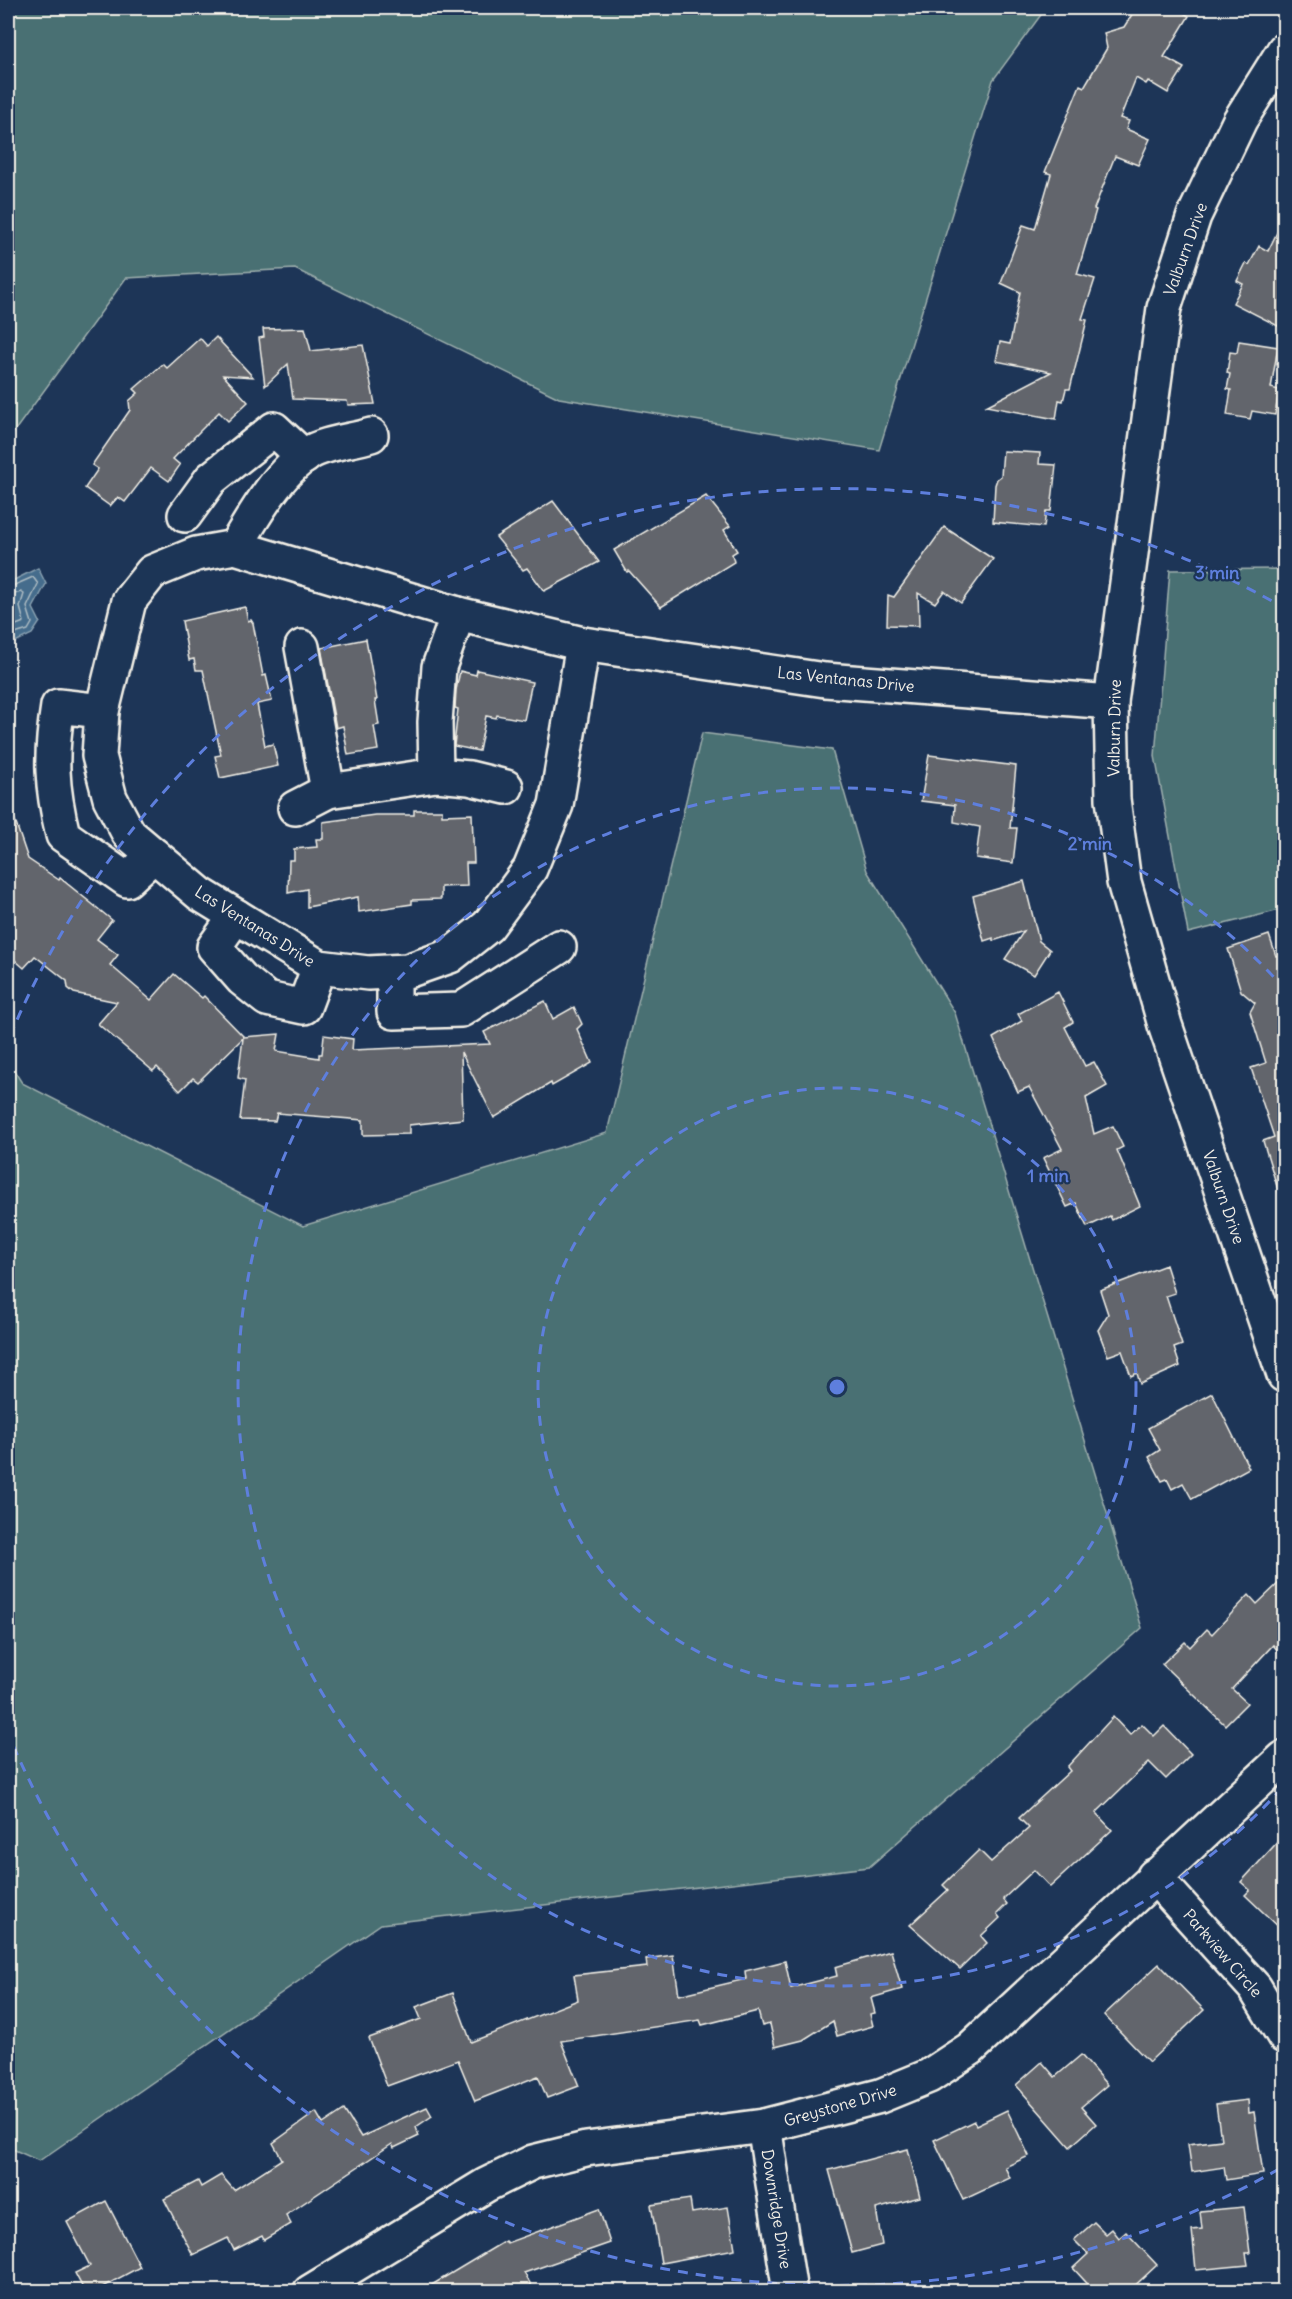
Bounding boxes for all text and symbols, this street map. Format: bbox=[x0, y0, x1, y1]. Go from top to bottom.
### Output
street label: Valburn Drive bbox=[1159, 200, 1211, 298]
text: 3 min bbox=[1195, 561, 1240, 584]
street label: Las Ventanas Drive bbox=[776, 662, 916, 696]
street label: Valburn Drive bbox=[1103, 679, 1125, 777]
text: 2 min bbox=[1068, 832, 1113, 855]
street label: Las Ventanas Drive bbox=[191, 881, 319, 971]
street label: Valburn Drive bbox=[1199, 1148, 1249, 1246]
text: 1 min bbox=[1027, 1164, 1069, 1187]
centre of rings bbox=[827, 1377, 847, 1397]
street label: Parkview Circle bbox=[1179, 1905, 1267, 2001]
street label: Greystone Drive bbox=[781, 2079, 899, 2131]
street label: Downridge Drive bbox=[758, 2148, 796, 2270]

